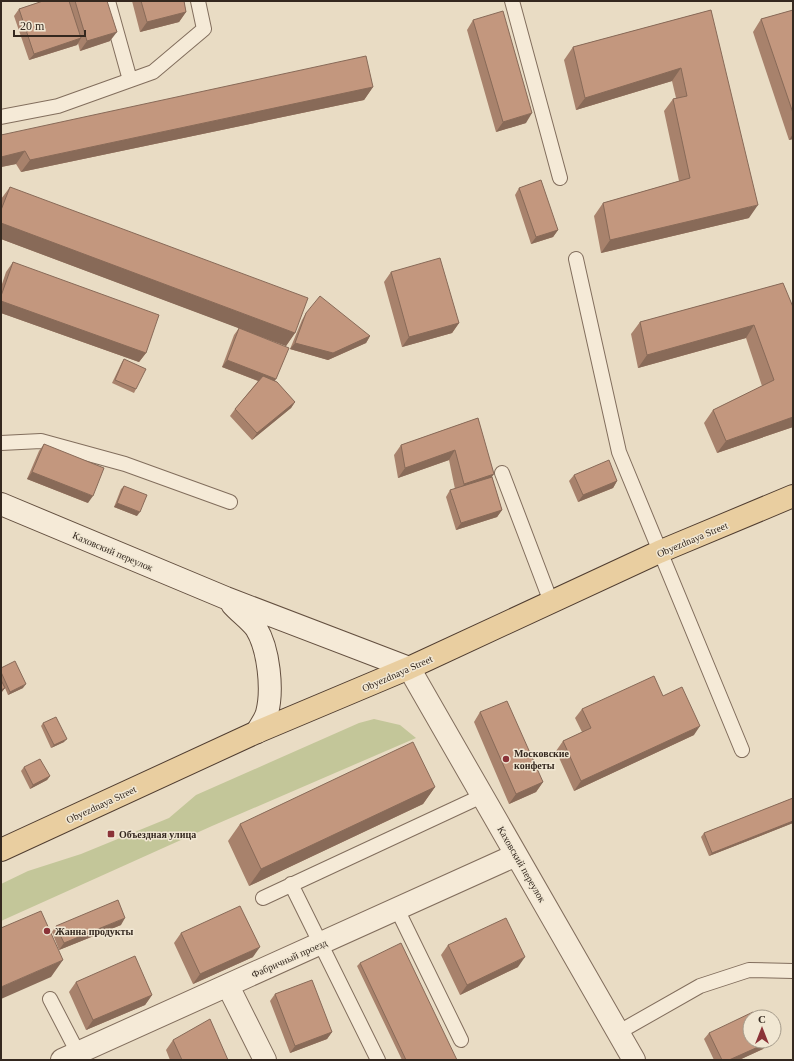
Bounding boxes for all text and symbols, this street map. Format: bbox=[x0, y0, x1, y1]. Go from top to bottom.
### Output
scale bar bbox=[14, 12, 85, 38]
text: 20 m bbox=[20, 19, 45, 33]
street label: Obyezdnaya Street bbox=[655, 520, 729, 559]
street label: Каховский переулок bbox=[71, 530, 155, 573]
street label: Obyezdnaya Street bbox=[360, 653, 434, 694]
place label: Московские конфеты bbox=[514, 748, 570, 771]
marker: Московские конфеты bbox=[501, 754, 511, 764]
street label: Obyezdnaya Street bbox=[65, 783, 138, 825]
street label: Каховский переулок bbox=[495, 824, 548, 904]
marker: Объездная улица bbox=[106, 829, 116, 839]
place label: Объездная улица bbox=[119, 829, 196, 840]
marker: Жанна продукты bbox=[42, 926, 52, 936]
place label: Жанна продукты bbox=[55, 926, 133, 937]
street label: Фабричный проезд bbox=[250, 937, 329, 980]
north arrow bbox=[742, 1009, 782, 1049]
text: С bbox=[758, 1013, 766, 1025]

